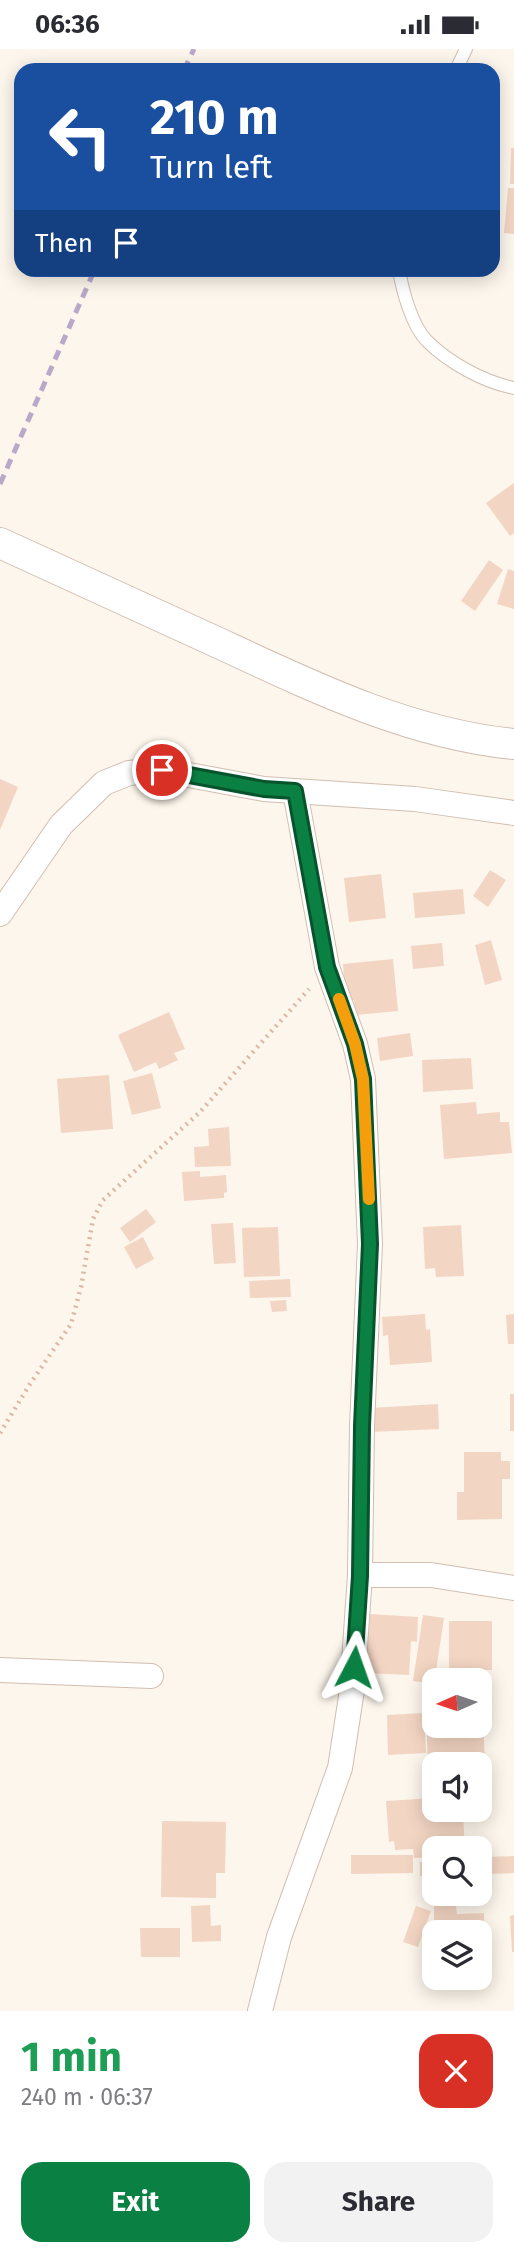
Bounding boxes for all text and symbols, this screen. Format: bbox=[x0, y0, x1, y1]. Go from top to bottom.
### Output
text: 06:36 bbox=[35, 9, 100, 40]
text: 210 m bbox=[150, 88, 279, 147]
icon: left bbox=[35, 91, 126, 182]
text: Turn left bbox=[150, 148, 272, 186]
icon: arrive bbox=[107, 224, 145, 262]
text: Then bbox=[35, 228, 93, 259]
pin bbox=[132, 740, 192, 800]
icon: arrive bbox=[143, 751, 181, 789]
position arrow bbox=[317, 1630, 391, 1704]
north arrow bbox=[422, 1668, 492, 1738]
map controls bbox=[422, 1668, 492, 1990]
button: sound bbox=[422, 1752, 492, 1822]
button: search bbox=[422, 1836, 492, 1906]
button: layers bbox=[422, 1920, 492, 1990]
text: 1 min bbox=[21, 2032, 122, 2082]
button: close bbox=[419, 2034, 493, 2108]
text: 240 m · 06:37 bbox=[21, 2083, 153, 2111]
button: Exit bbox=[21, 2162, 250, 2242]
button: Share bbox=[264, 2162, 493, 2242]

